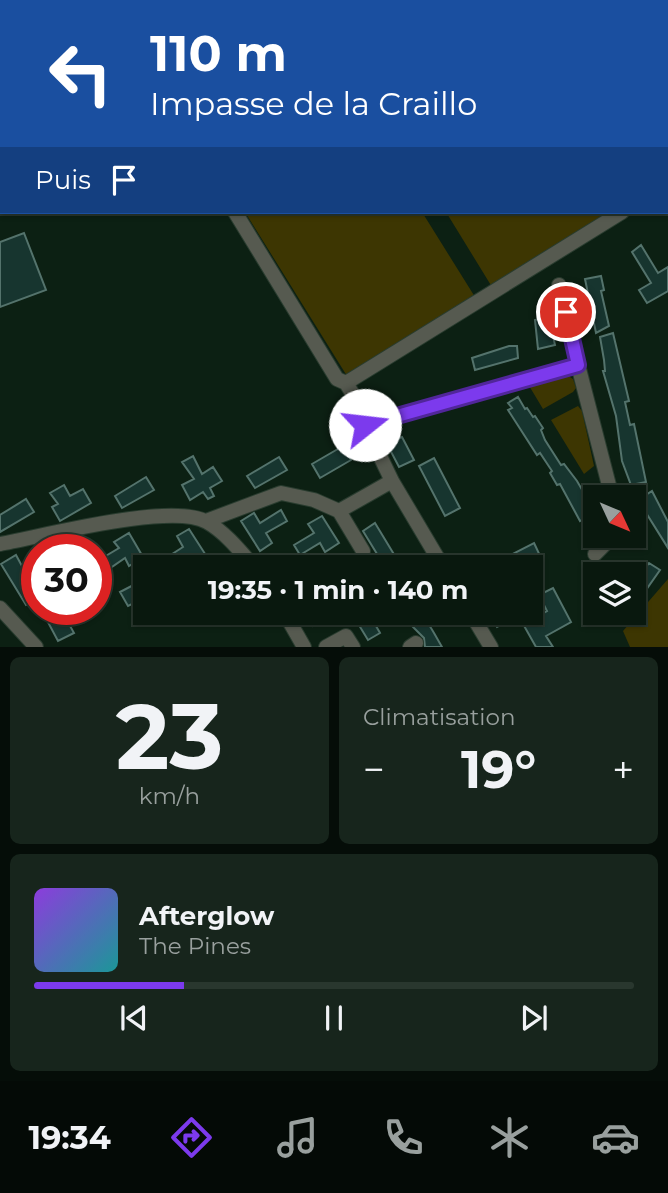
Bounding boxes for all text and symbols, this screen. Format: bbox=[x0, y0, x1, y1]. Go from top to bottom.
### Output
text: 110 m bbox=[150, 24, 287, 83]
icon: left bbox=[35, 28, 126, 119]
text: Impasse de la Craillo bbox=[150, 84, 477, 123]
icon: arrive bbox=[105, 161, 143, 199]
text: Puis bbox=[35, 164, 91, 196]
pin bbox=[536, 282, 596, 342]
icon: arrive bbox=[547, 293, 585, 331]
position arrow bbox=[328, 388, 402, 462]
north arrow bbox=[583, 485, 646, 548]
map controls bbox=[583, 485, 646, 625]
speed limit sign: 30 bbox=[21, 534, 112, 625]
button: layers bbox=[583, 562, 646, 625]
text: 19:35 · 1 min · 140 m bbox=[208, 574, 468, 606]
text: 23 bbox=[116, 681, 223, 792]
text: Climatisation bbox=[363, 703, 515, 731]
text: 19° bbox=[461, 738, 536, 801]
text: − bbox=[363, 746, 385, 793]
text: + bbox=[612, 746, 634, 793]
text: km/h bbox=[139, 782, 200, 810]
text: Afterglow bbox=[139, 900, 274, 932]
text: The Pines bbox=[139, 932, 251, 960]
icon: previous bbox=[115, 999, 153, 1037]
icon: pause bbox=[315, 999, 353, 1037]
icon: next bbox=[515, 999, 553, 1037]
icon: directions bbox=[167, 1113, 216, 1162]
icon: music bbox=[273, 1113, 322, 1162]
icon: phone bbox=[379, 1113, 428, 1162]
icon: climate bbox=[485, 1113, 534, 1162]
icon: car bbox=[591, 1113, 640, 1162]
text: 19:34 bbox=[28, 1118, 111, 1157]

